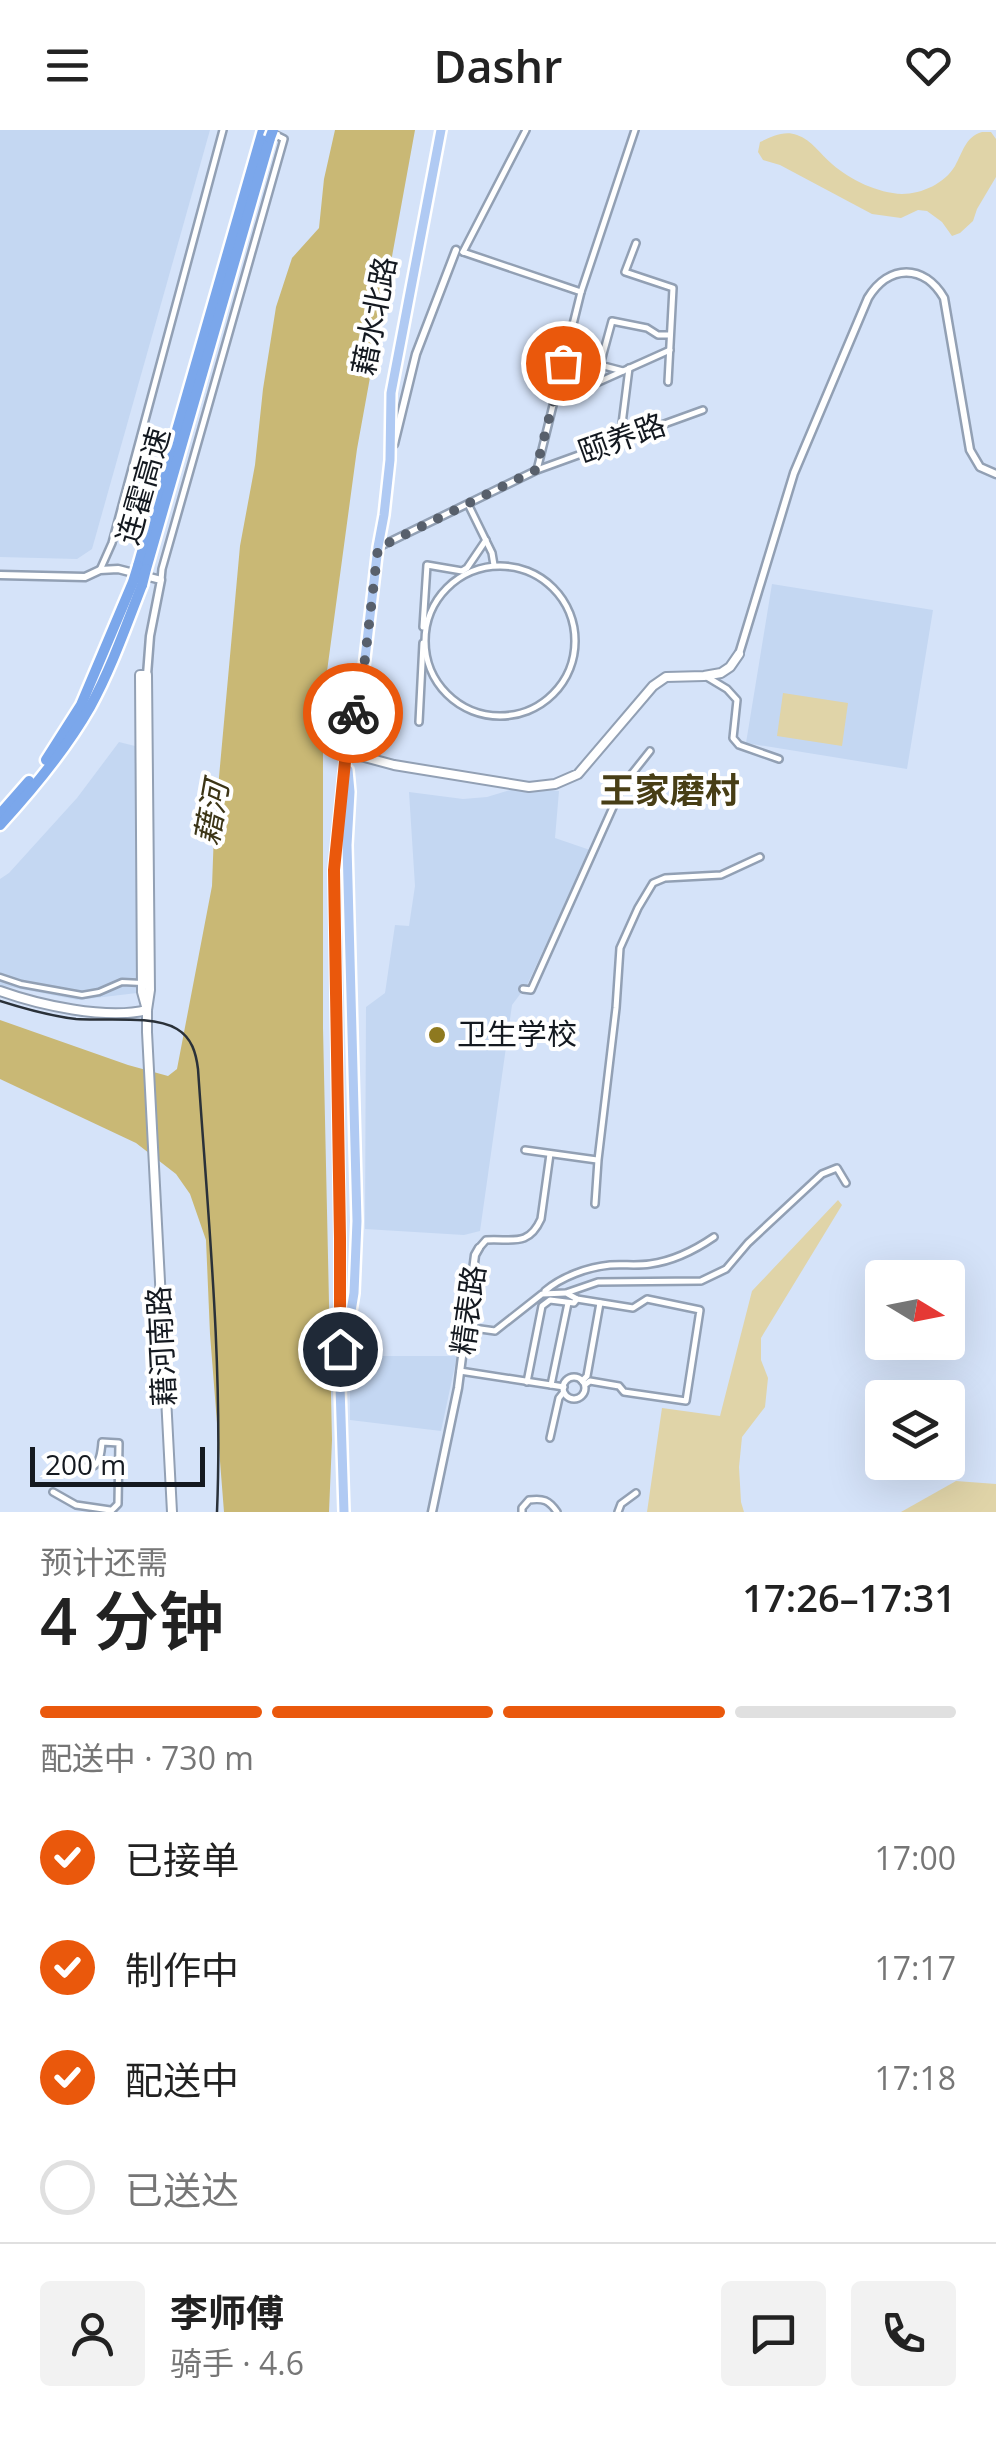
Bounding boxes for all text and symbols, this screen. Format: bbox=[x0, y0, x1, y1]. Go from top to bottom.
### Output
text: Dashr bbox=[433, 35, 563, 96]
icon: menu bbox=[40, 38, 95, 93]
icon: heart bbox=[901, 38, 956, 93]
street label: 藉水北路 bbox=[342, 253, 405, 379]
pin bbox=[521, 321, 606, 406]
icon: bag bbox=[536, 336, 591, 391]
street label: 颐养路 bbox=[572, 403, 671, 472]
street label: 连霍高速 bbox=[106, 422, 179, 549]
courier bbox=[303, 663, 403, 763]
icon: bike bbox=[326, 686, 381, 741]
district label: 王家磨村 bbox=[600, 766, 740, 813]
water label: 藉河 bbox=[184, 772, 238, 848]
place label: 卫生学校 bbox=[457, 1013, 577, 1054]
marker: 卫生学校 bbox=[426, 1024, 448, 1046]
north arrow bbox=[865, 1260, 965, 1360]
map controls bbox=[865, 1260, 965, 1480]
street label: 精表路 bbox=[441, 1262, 494, 1357]
street label: 藉河南路 bbox=[137, 1285, 184, 1407]
pin bbox=[298, 1307, 383, 1392]
icon: home bbox=[313, 1322, 368, 1377]
button: layers bbox=[865, 1380, 965, 1480]
scale bar bbox=[30, 1442, 205, 1486]
text: 200 m bbox=[45, 1445, 126, 1483]
text: 预计还需 bbox=[40, 1540, 168, 1583]
text: 17:26–17:31 bbox=[742, 1571, 956, 1623]
text: 4 分钟 bbox=[40, 1576, 224, 1664]
text: 配送中 · 730 m bbox=[40, 1736, 254, 1779]
icon: check bbox=[40, 1830, 95, 1885]
text: 已接单 bbox=[125, 1833, 239, 1885]
text: 17:00 bbox=[874, 1836, 956, 1879]
icon: check bbox=[40, 1940, 95, 1995]
text: 制作中 bbox=[125, 1943, 239, 1995]
text: 17:17 bbox=[874, 1946, 956, 1989]
icon: check bbox=[40, 2050, 95, 2105]
text: 配送中 bbox=[125, 2053, 239, 2105]
text: 17:18 bbox=[874, 2056, 956, 2099]
text: 已送达 bbox=[125, 2163, 239, 2215]
button: person bbox=[40, 2281, 145, 2386]
button: chat bbox=[721, 2281, 826, 2386]
button: phone bbox=[851, 2281, 956, 2386]
text: 李师傅 bbox=[170, 2286, 284, 2338]
text: 骑手 · 4.6 bbox=[170, 2341, 304, 2384]

